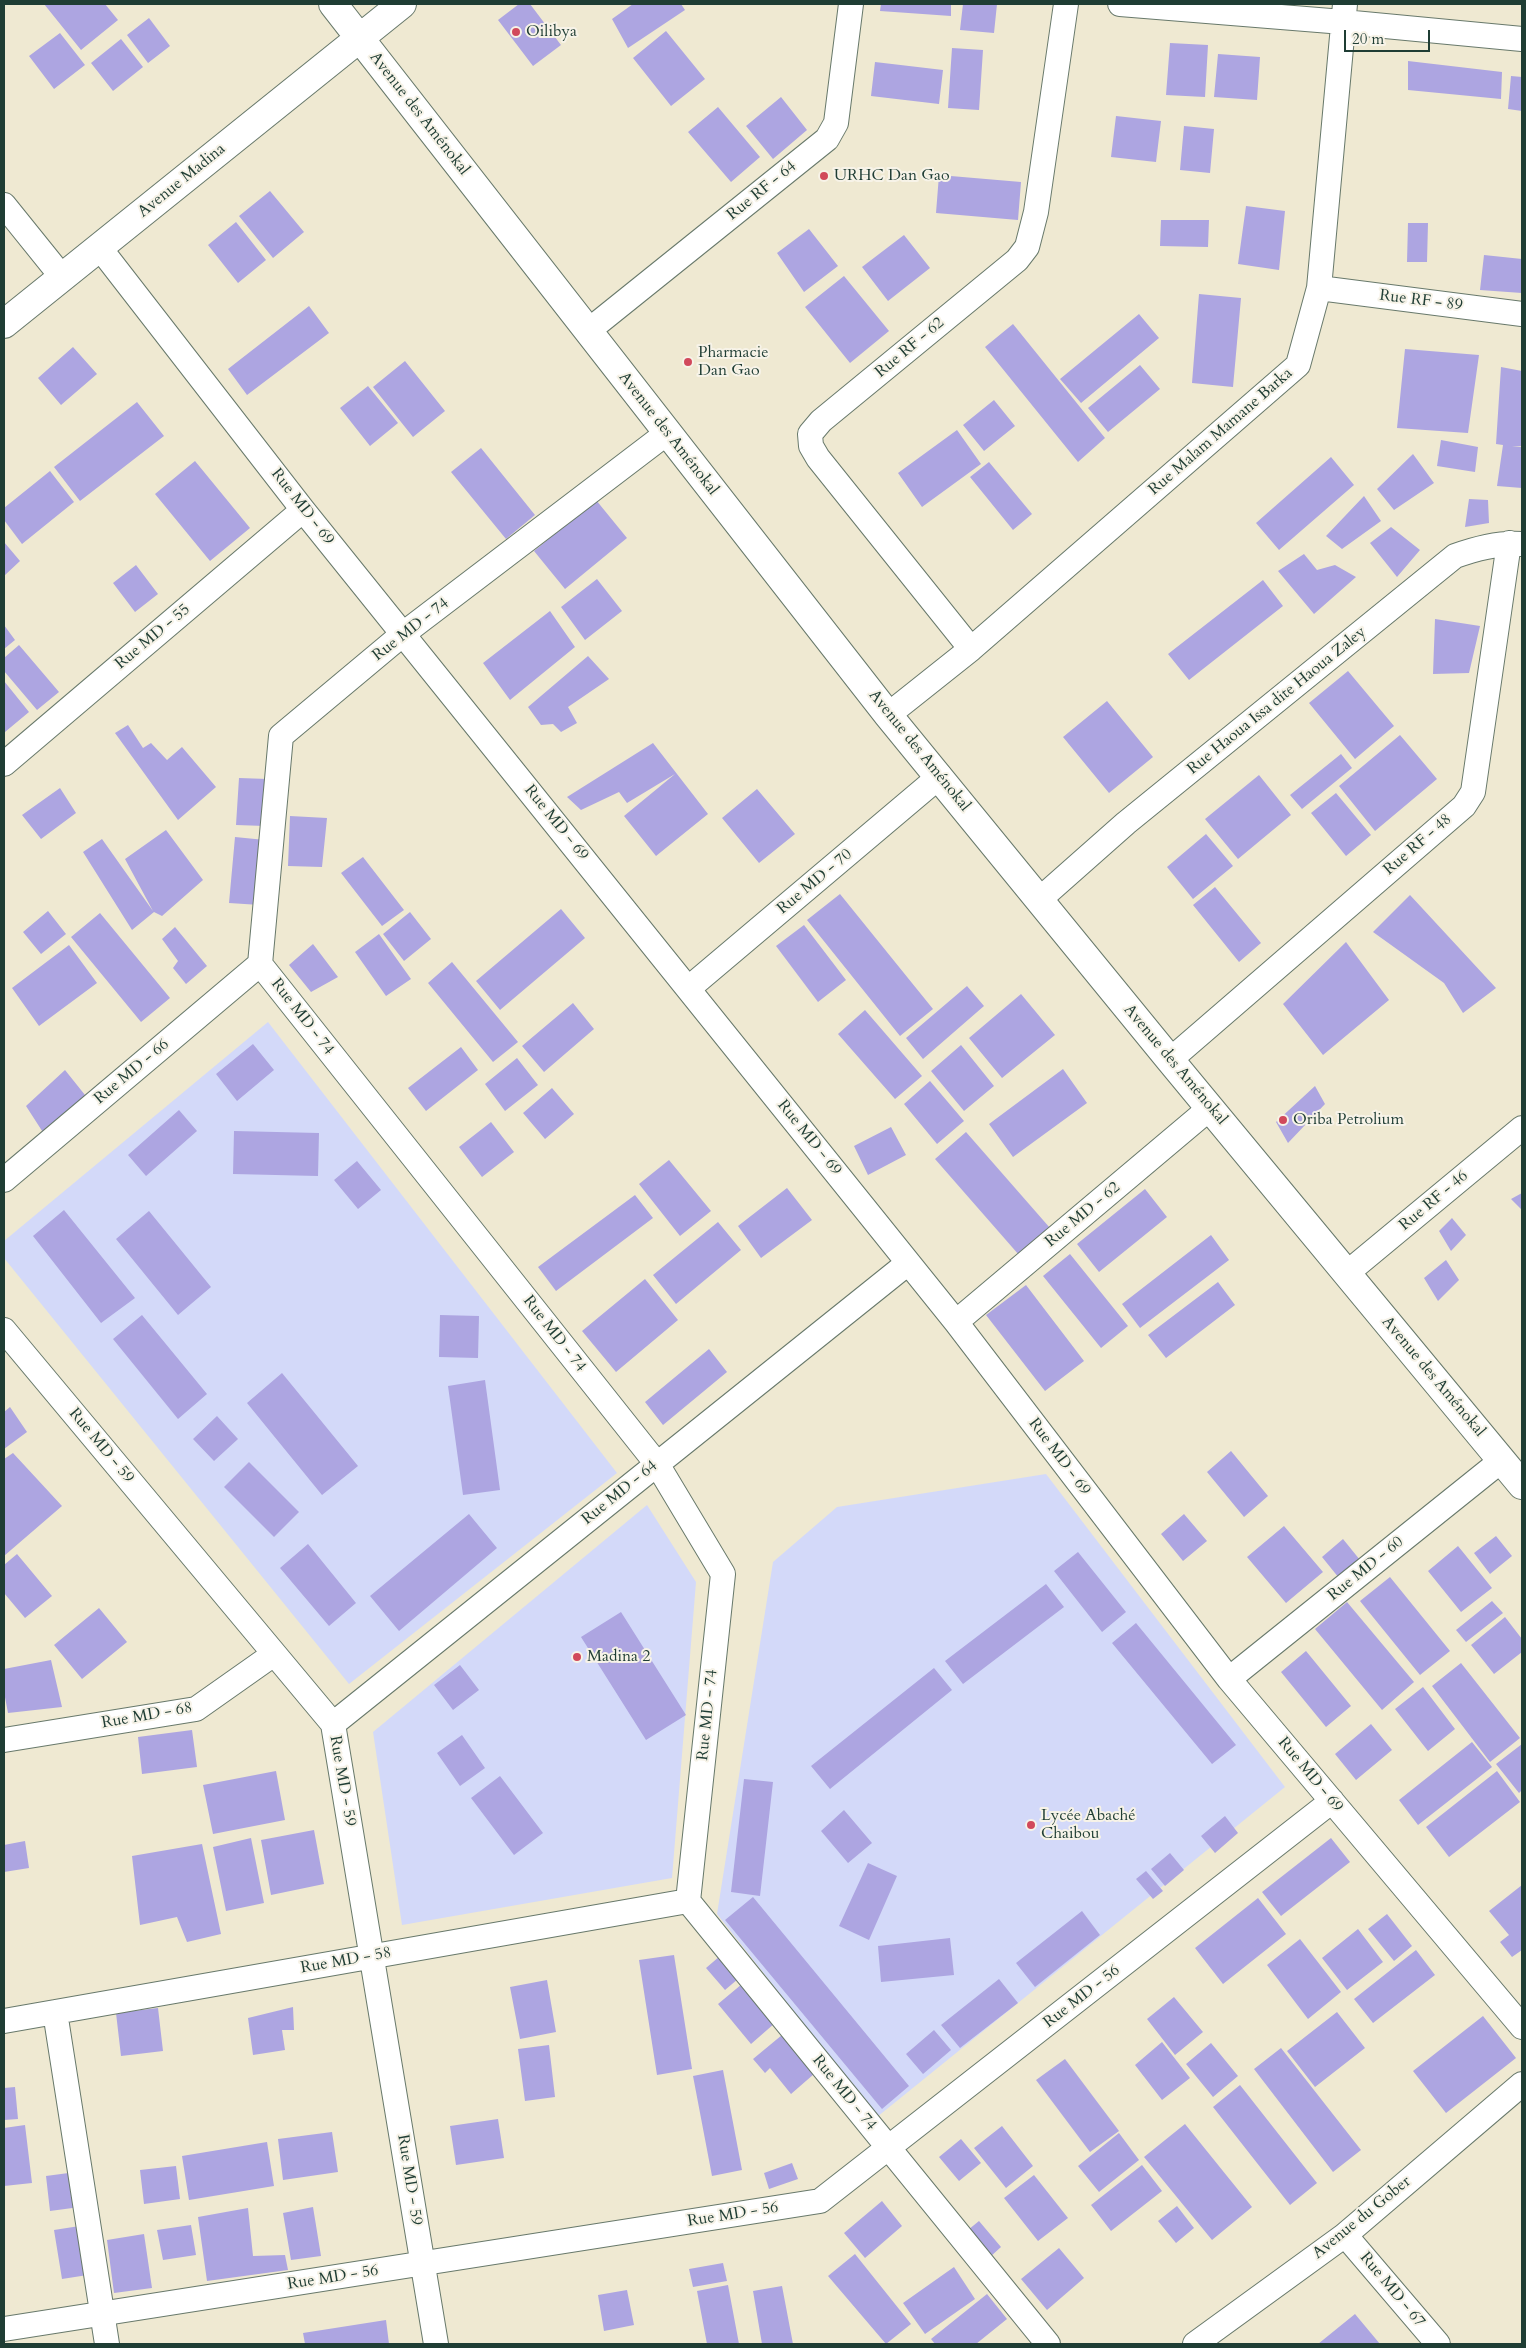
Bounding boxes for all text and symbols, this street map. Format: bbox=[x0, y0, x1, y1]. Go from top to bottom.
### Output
scale bar bbox=[1346, 20, 1432, 52]
place label: Oilibya bbox=[526, 22, 577, 42]
marker: Oilibya bbox=[510, 26, 522, 38]
text: 20 m bbox=[1352, 29, 1384, 49]
street label: Avenue des Aménokal bbox=[365, 49, 473, 179]
street label: Avenue Madina bbox=[134, 140, 230, 222]
street label: Rue RF - 64 bbox=[723, 157, 801, 225]
place label: URHC Dan Gao bbox=[834, 166, 950, 186]
marker: URHC Dan Gao bbox=[818, 170, 830, 182]
street label: Rue RF - 89 bbox=[1378, 286, 1464, 316]
street label: Rue RF - 62 bbox=[872, 314, 948, 382]
place label: Pharmacie Dan Gao bbox=[698, 343, 768, 381]
marker: Pharmacie Dan Gao bbox=[682, 356, 694, 368]
street label: Rue Malam Mamane Barka bbox=[1145, 364, 1297, 500]
street label: Avenue des Aménokal bbox=[614, 369, 722, 499]
street label: Rue MD - 69 bbox=[266, 465, 338, 549]
street label: Rue MD - 74 bbox=[369, 594, 453, 666]
street label: Rue MD - 55 bbox=[112, 600, 194, 674]
street label: Rue Haoua Issa dite Haoua Zaley bbox=[1184, 623, 1370, 779]
street label: Avenue des Aménokal bbox=[864, 686, 974, 816]
street label: Rue MD - 69 bbox=[520, 781, 592, 865]
street label: Rue RF - 48 bbox=[1380, 810, 1456, 880]
street label: Rue MD - 70 bbox=[774, 845, 856, 919]
street label: Rue MD - 74 bbox=[266, 975, 338, 1059]
street label: Avenue des Aménokal bbox=[1119, 1001, 1231, 1129]
street label: Rue MD - 66 bbox=[91, 1035, 173, 1109]
street label: Rue MD - 69 bbox=[773, 1096, 845, 1180]
place label: Oriba Petrolium bbox=[1293, 1110, 1404, 1130]
marker: Oriba Petrolium bbox=[1277, 1114, 1289, 1126]
street label: Rue RF - 46 bbox=[1396, 1167, 1472, 1235]
street label: Rue MD - 62 bbox=[1042, 1178, 1124, 1252]
street label: Rue MD - 74 bbox=[518, 1292, 590, 1376]
street label: Avenue des Aménokal bbox=[1377, 1313, 1489, 1441]
street label: Rue MD - 59 bbox=[64, 1405, 138, 1487]
street label: Rue MD - 69 bbox=[1024, 1415, 1094, 1499]
street label: Rue MD - 64 bbox=[578, 1457, 662, 1529]
street label: Rue MD - 60 bbox=[1324, 1533, 1408, 1605]
place label: Madina 2 bbox=[587, 1647, 650, 1667]
marker: Madina 2 bbox=[571, 1651, 583, 1663]
street label: Rue MD - 74 bbox=[694, 1668, 722, 1762]
street label: Rue MD - 68 bbox=[100, 1699, 194, 1733]
street label: Rue MD - 59 bbox=[325, 1734, 359, 1828]
street label: Rue MD - 69 bbox=[1273, 1734, 1347, 1816]
place label: Lycée Abaché Chaibou bbox=[1041, 1806, 1135, 1844]
marker: Lycée Abaché Chaibou bbox=[1025, 1819, 1037, 1831]
street label: Rue MD - 58 bbox=[299, 1944, 393, 1978]
street label: Rue MD - 56 bbox=[1040, 1961, 1124, 2033]
street label: Rue MD - 74 bbox=[808, 2051, 880, 2135]
street label: Rue MD - 59 bbox=[392, 2133, 426, 2227]
street label: Avenue du Gober bbox=[1309, 2173, 1415, 2263]
street label: Rue MD - 56 bbox=[686, 2198, 780, 2232]
street label: Rue MD - 67 bbox=[1355, 2249, 1429, 2331]
street label: Rue MD - 56 bbox=[286, 2261, 380, 2295]

